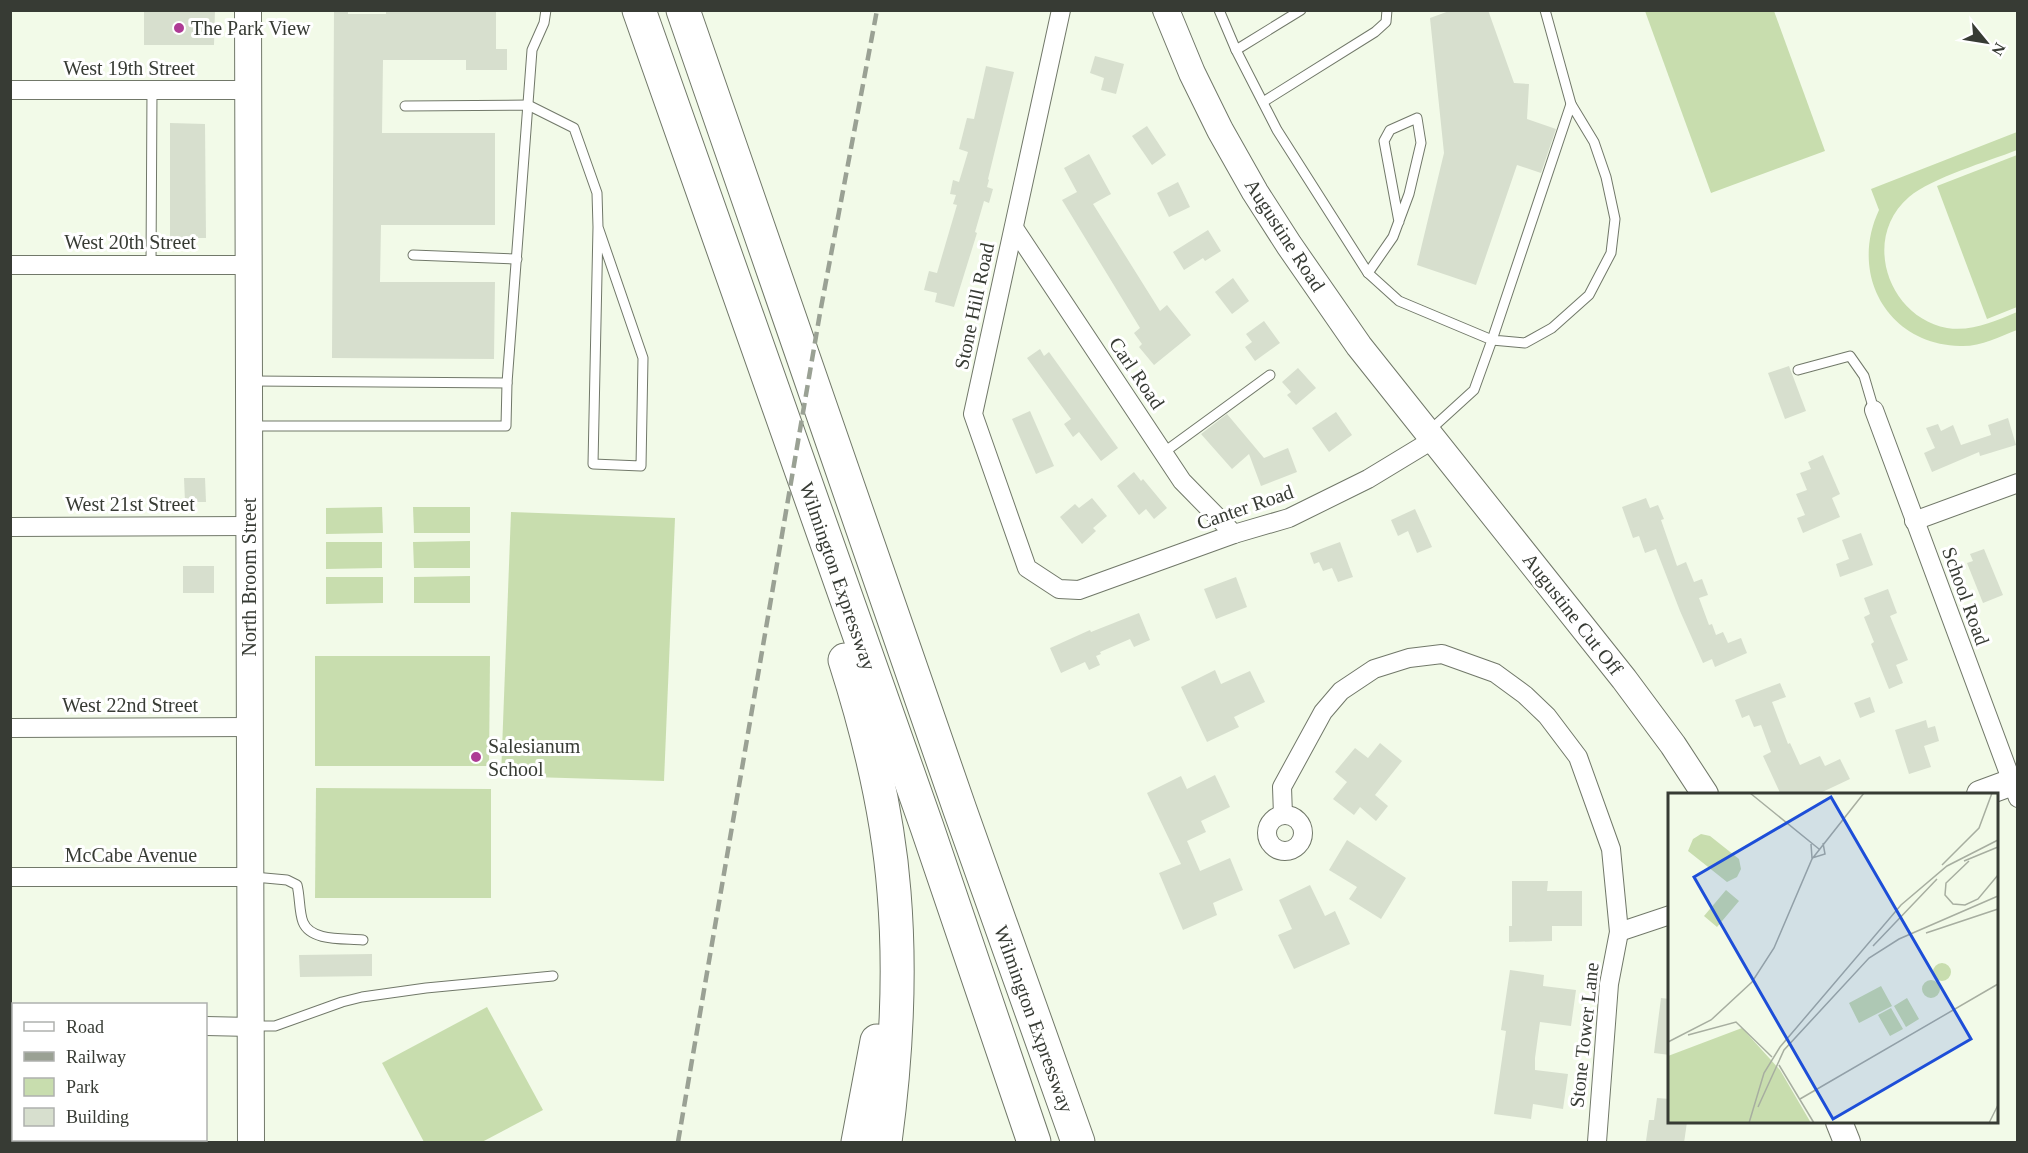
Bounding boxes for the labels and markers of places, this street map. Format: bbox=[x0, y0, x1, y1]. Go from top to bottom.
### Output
place label: The Park View bbox=[191, 17, 311, 39]
marker: The Park View bbox=[172, 21, 186, 35]
place label: Salesianum School bbox=[488, 735, 581, 780]
marker: Salesianum School bbox=[469, 750, 483, 764]

